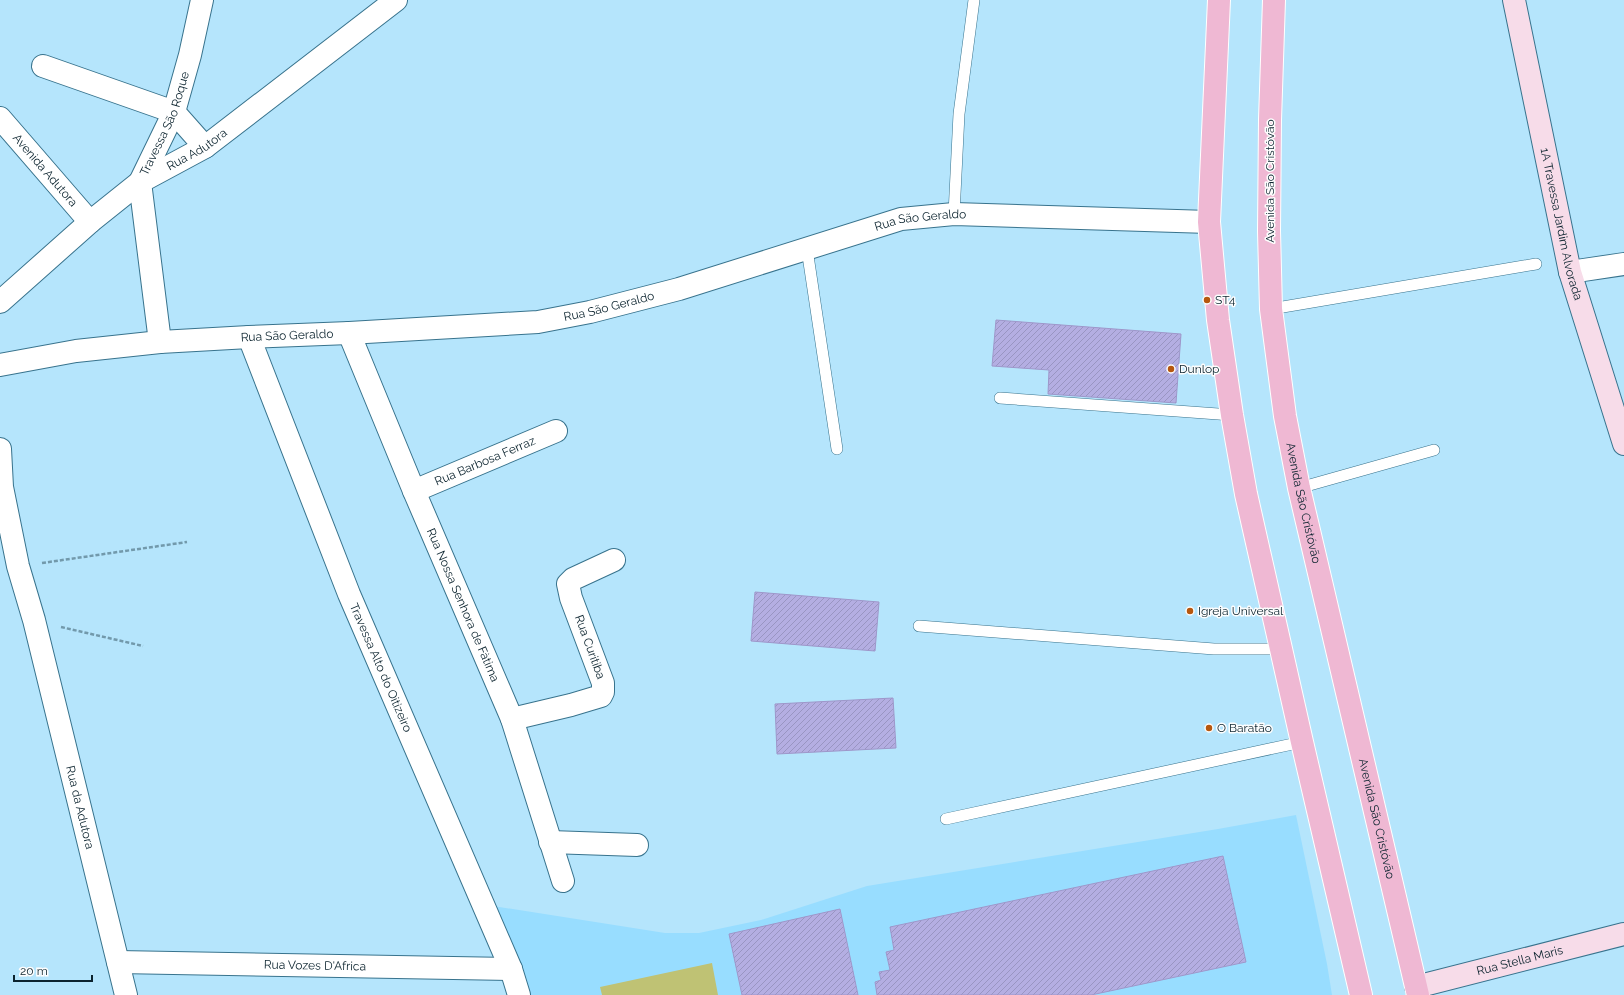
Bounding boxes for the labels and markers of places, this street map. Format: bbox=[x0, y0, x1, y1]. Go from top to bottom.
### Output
place label: ST4 bbox=[1215, 293, 1236, 307]
marker: ST4 bbox=[1202, 295, 1212, 305]
place label: Dunlop bbox=[1179, 362, 1220, 376]
marker: Dunlop bbox=[1166, 364, 1176, 374]
place label: Igreja Universal bbox=[1198, 604, 1284, 618]
marker: Igreja Universal bbox=[1185, 606, 1195, 616]
place label: O Baratão bbox=[1217, 721, 1272, 735]
marker: O Baratão bbox=[1204, 723, 1214, 733]

